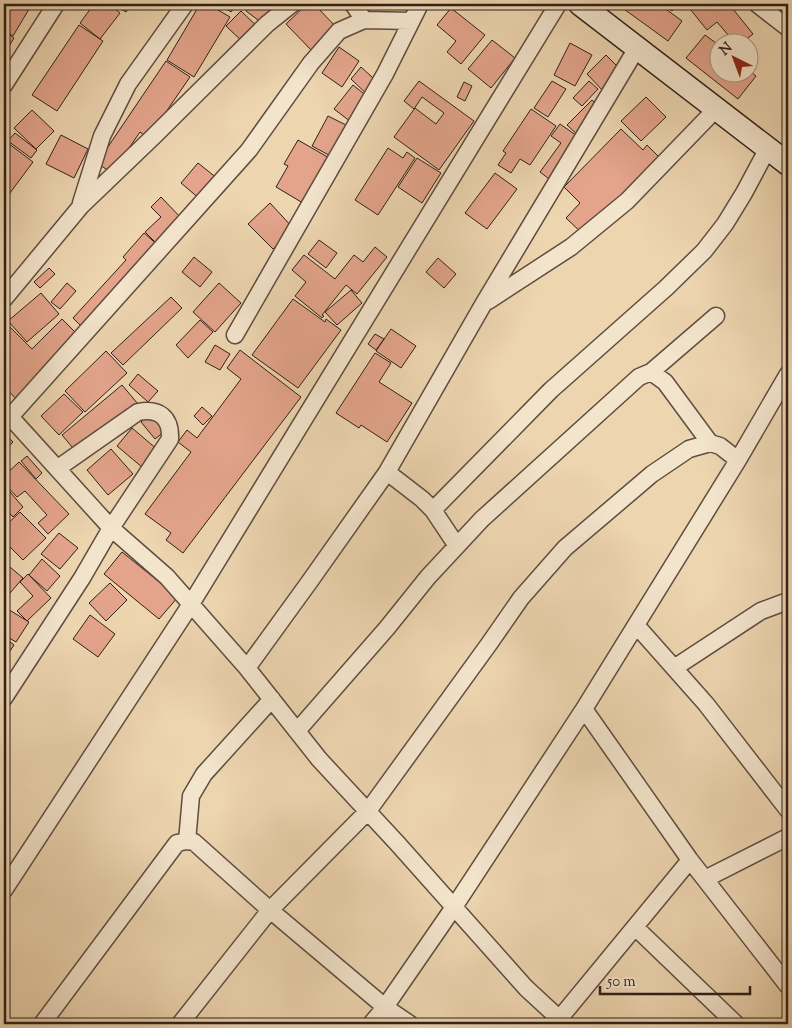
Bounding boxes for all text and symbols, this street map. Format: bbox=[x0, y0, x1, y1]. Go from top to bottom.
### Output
north arrow bbox=[710, 32, 760, 82]
text: N bbox=[716, 39, 737, 61]
scale bar bbox=[600, 963, 750, 995]
text: 50 m bbox=[606, 972, 636, 993]

